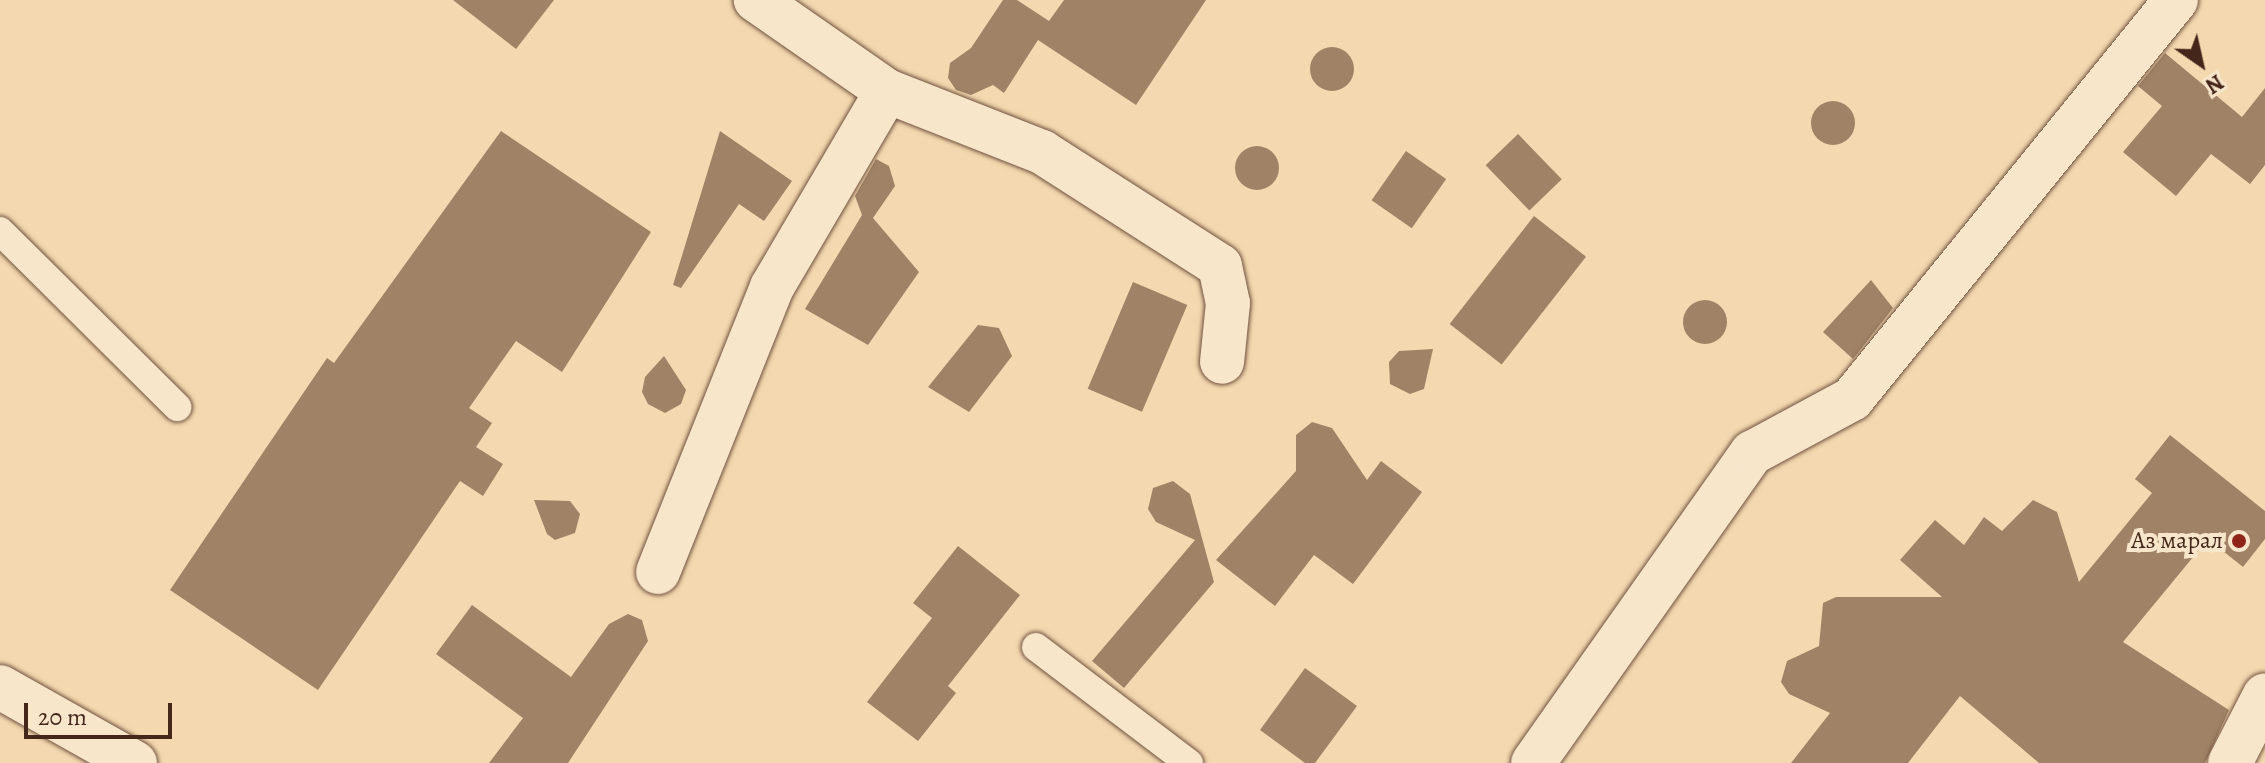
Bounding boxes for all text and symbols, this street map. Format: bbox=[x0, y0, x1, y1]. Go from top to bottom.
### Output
north arrow bbox=[2161, 24, 2241, 104]
text: N bbox=[2199, 67, 2229, 101]
place label: Аз марал bbox=[2131, 527, 2223, 555]
marker: Аз марал bbox=[2230, 532, 2248, 550]
scale bar bbox=[28, 687, 176, 737]
text: 20 m bbox=[38, 701, 87, 733]

